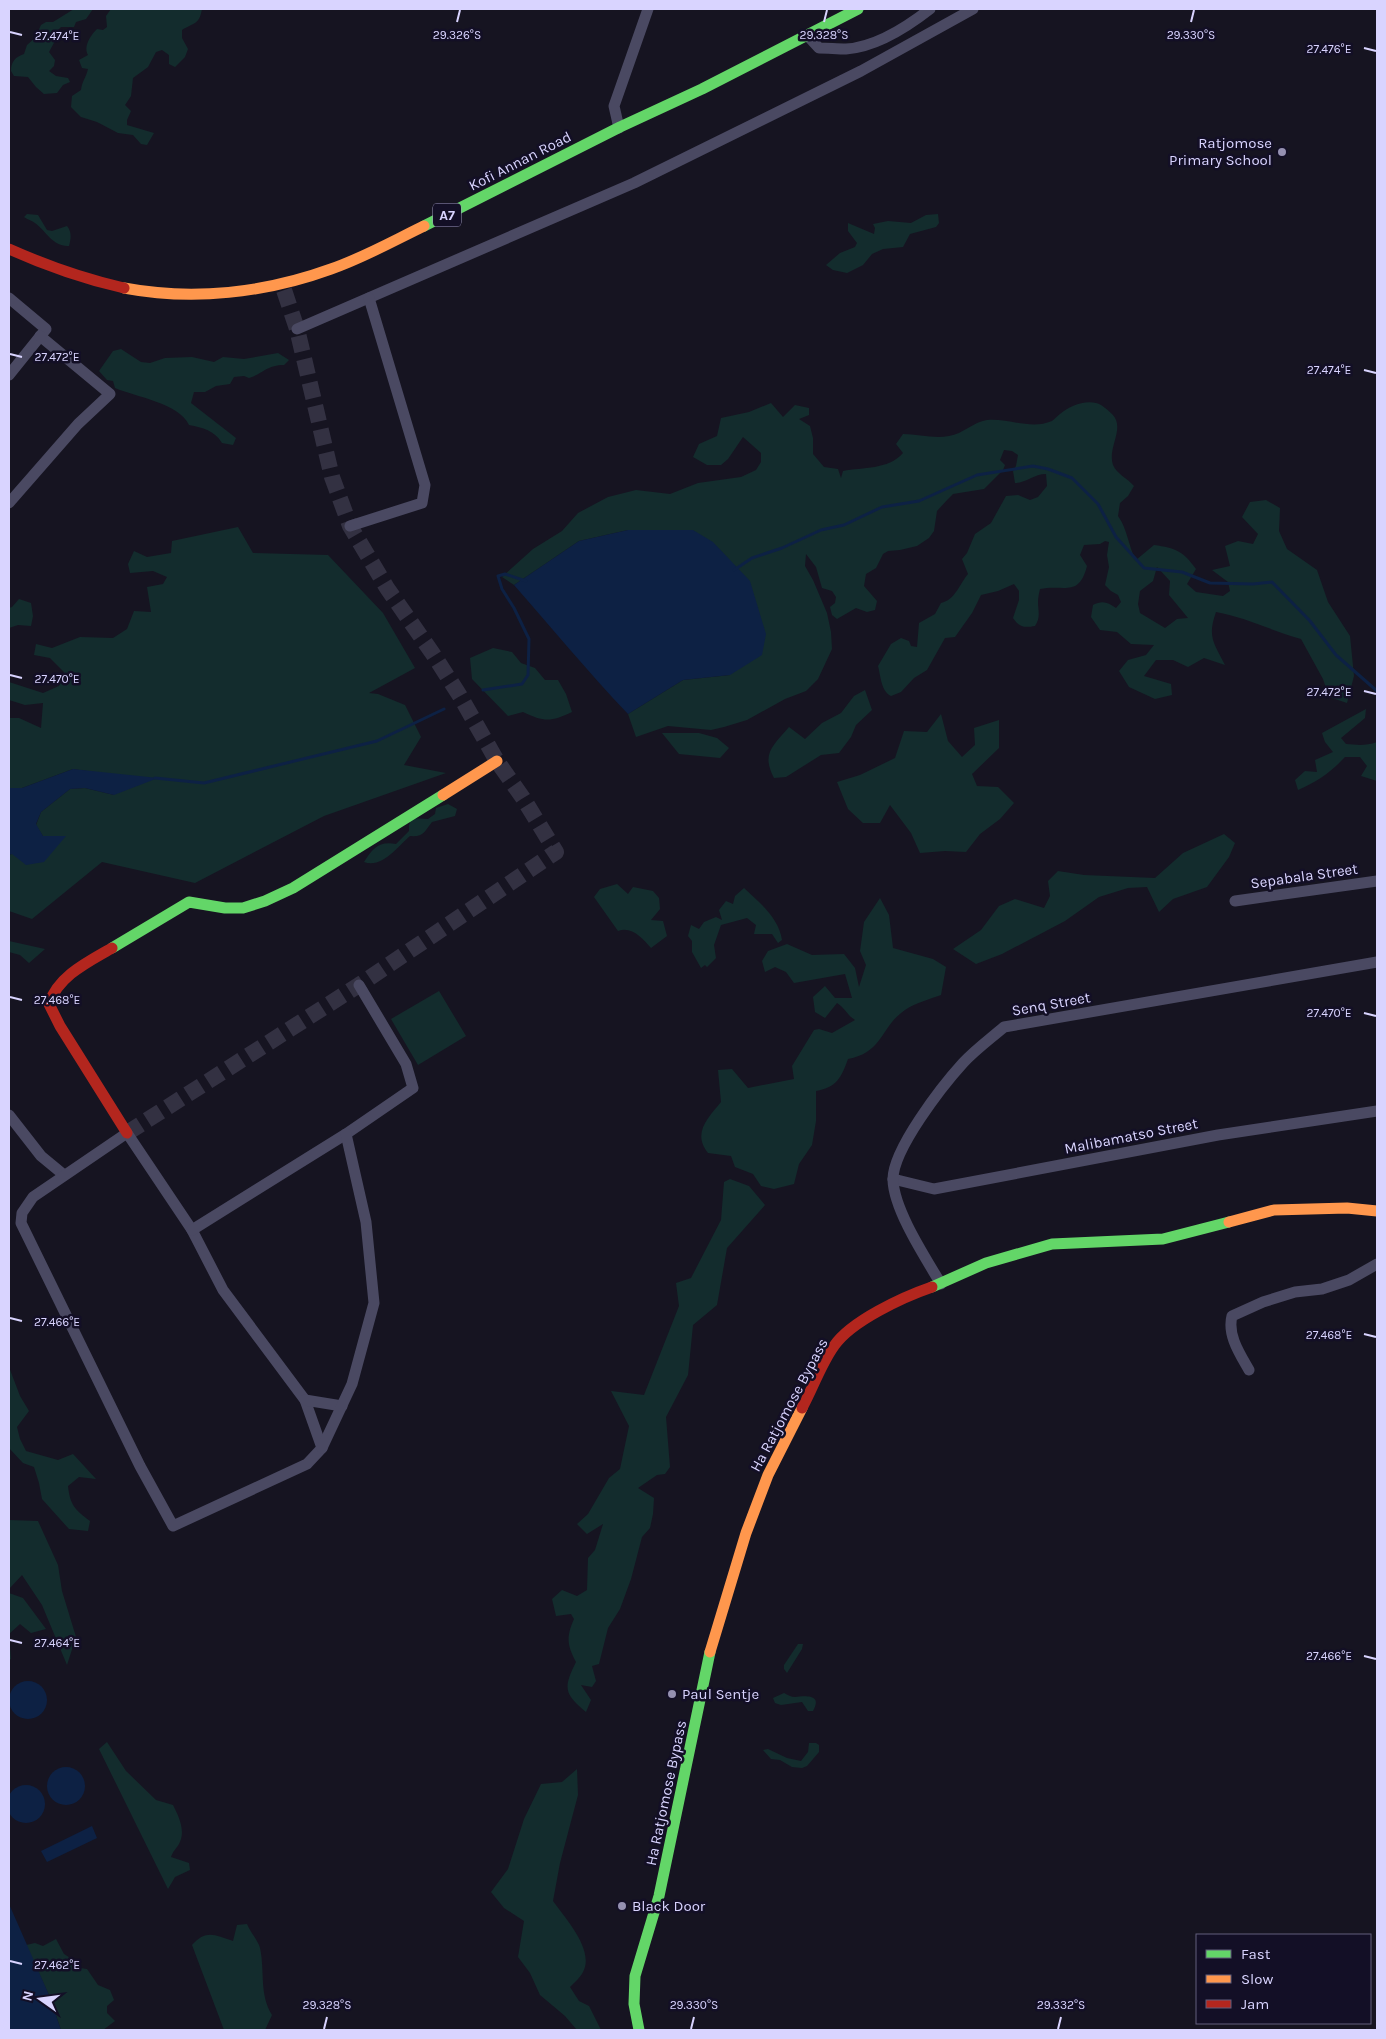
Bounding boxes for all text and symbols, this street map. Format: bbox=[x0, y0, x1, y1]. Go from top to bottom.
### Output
text: 29.326°S bbox=[433, 28, 481, 42]
text: 29.328°S bbox=[800, 28, 848, 42]
text: 29.330°S bbox=[1167, 28, 1215, 42]
text: 27.474°E bbox=[35, 29, 79, 43]
text: 27.476°E bbox=[1307, 42, 1351, 56]
street label: Kofi Annan Road bbox=[466, 127, 574, 195]
place label: Ratjomose Primary School bbox=[1169, 134, 1272, 169]
marker: Ratjomose Primary School bbox=[1276, 146, 1288, 158]
road number: A7 bbox=[433, 204, 461, 226]
text: 27.472°E bbox=[35, 350, 79, 364]
text: 27.474°E bbox=[1307, 363, 1351, 377]
text: 27.470°E bbox=[34, 672, 80, 686]
text: 27.472°E bbox=[1307, 685, 1351, 699]
street label: Sepabala Street bbox=[1249, 860, 1359, 892]
street label: Senq Street bbox=[1010, 988, 1092, 1020]
text: 27.468°E bbox=[34, 993, 80, 1007]
text: 27.470°E bbox=[1306, 1006, 1352, 1020]
street label: Malibamatso Street bbox=[1063, 1114, 1200, 1158]
text: 27.466°E bbox=[34, 1315, 80, 1329]
text: 27.468°E bbox=[1306, 1328, 1352, 1342]
street label: Ha Ratjomose Bypass bbox=[746, 1335, 832, 1475]
text: 27.464°E bbox=[34, 1636, 80, 1650]
text: 27.466°E bbox=[1306, 1649, 1352, 1663]
place label: Paul Sentje bbox=[682, 1685, 759, 1703]
marker: Paul Sentje bbox=[666, 1688, 678, 1700]
street label: Ha Ratjomose Bypass bbox=[642, 1719, 690, 1867]
place label: Black Door bbox=[632, 1897, 706, 1915]
marker: Black Door bbox=[616, 1900, 628, 1912]
legend bbox=[1196, 1934, 1371, 2024]
text: Fast bbox=[1241, 1945, 1271, 1963]
text: 27.462°E bbox=[34, 1958, 80, 1972]
text: Slow bbox=[1241, 1970, 1273, 1988]
north arrow bbox=[15, 1974, 65, 2024]
text: N bbox=[18, 1989, 37, 2003]
text: Jam bbox=[1241, 1995, 1269, 2013]
text: 29.328°S bbox=[303, 1998, 351, 2012]
text: 29.330°S bbox=[670, 1998, 718, 2012]
text: 29.332°S bbox=[1037, 1998, 1085, 2012]

